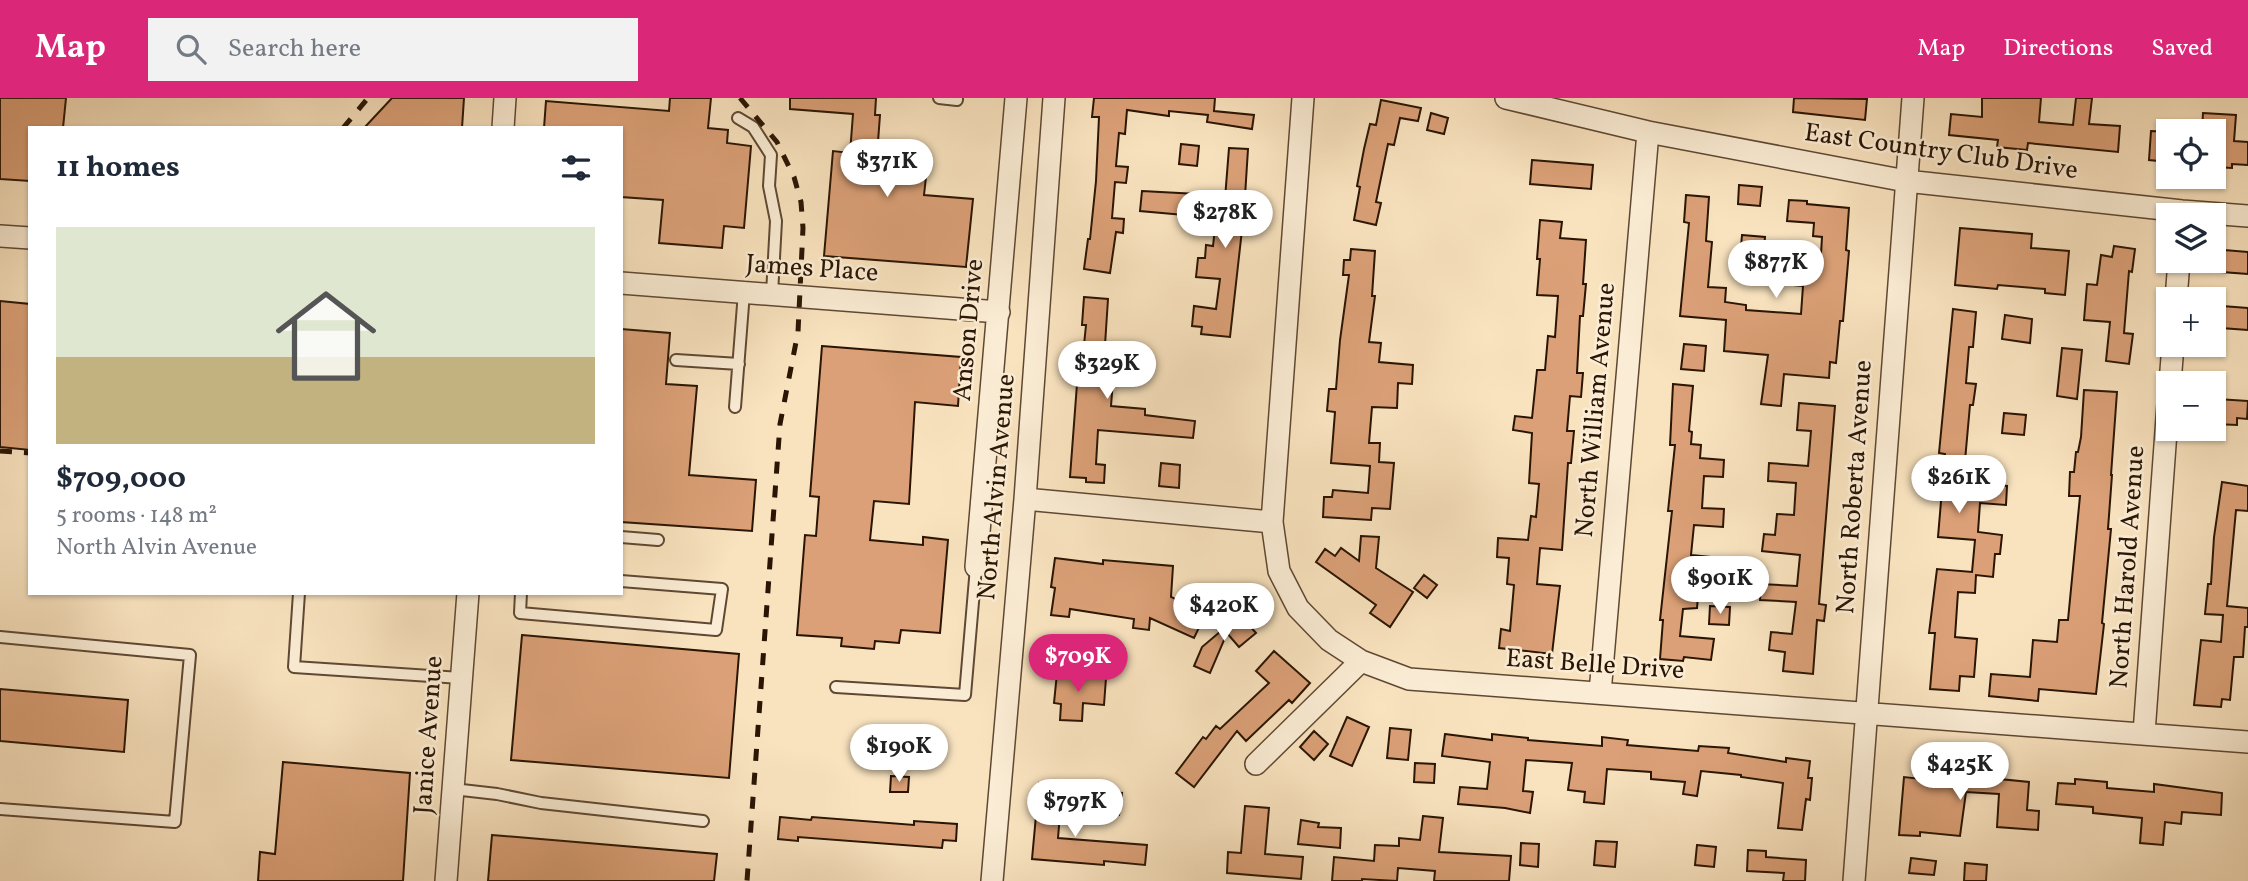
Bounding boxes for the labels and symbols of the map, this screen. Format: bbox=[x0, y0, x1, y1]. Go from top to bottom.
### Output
street label: East Country Club Drive bbox=[1802, 115, 2080, 189]
pin: $371K bbox=[838, 140, 936, 199]
pin: $278K bbox=[1176, 190, 1274, 250]
pin: $877K bbox=[1727, 240, 1825, 300]
street label: James Place bbox=[744, 246, 880, 292]
street label: Anson Drive bbox=[945, 257, 993, 403]
street label: North William Avenue bbox=[1567, 281, 1625, 539]
pin: $329K bbox=[1058, 342, 1156, 401]
street label: North Roberta Avenue bbox=[1828, 359, 1882, 615]
street label: North Alvin Avenue bbox=[969, 372, 1025, 602]
street label: North Harold Avenue bbox=[2102, 444, 2154, 690]
pin: $261K bbox=[1910, 456, 2008, 515]
pin: $901K bbox=[1671, 556, 1769, 616]
pin: $420K bbox=[1175, 584, 1273, 643]
pin: $709K bbox=[1029, 634, 1127, 694]
street label: East Belle Drive bbox=[1504, 641, 1686, 689]
street label: Janice Avenue bbox=[405, 654, 453, 816]
pin: $190K bbox=[850, 724, 948, 784]
pin: $425K bbox=[1911, 742, 2009, 802]
pin: $797K bbox=[1026, 780, 1124, 839]

